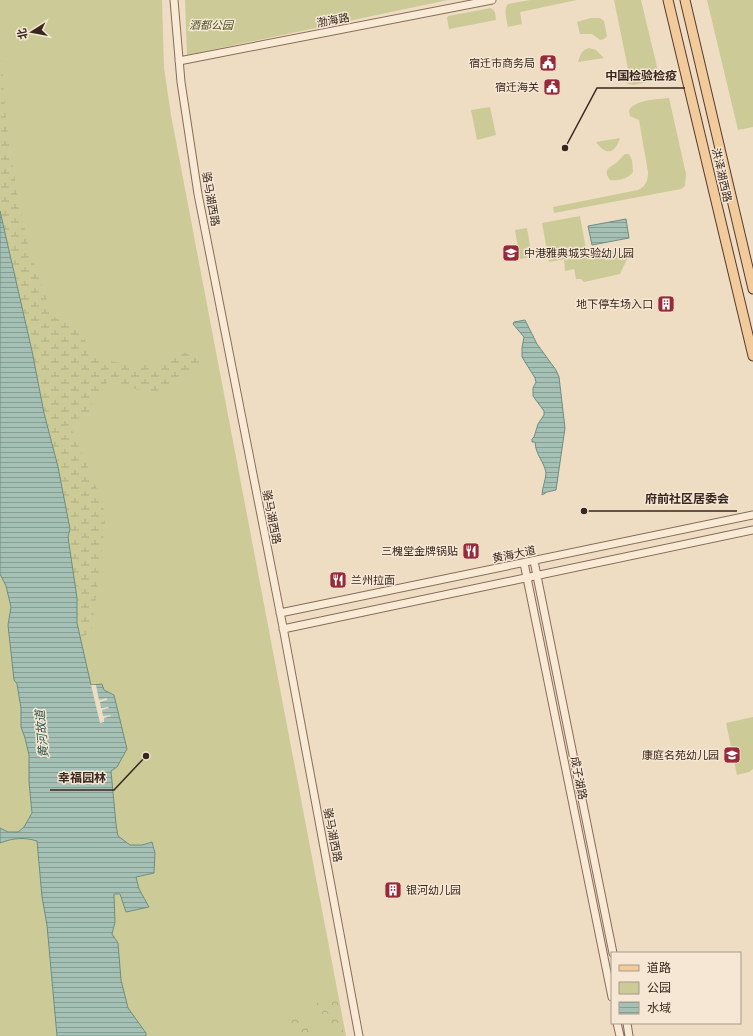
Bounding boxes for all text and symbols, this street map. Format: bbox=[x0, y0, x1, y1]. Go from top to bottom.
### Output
street label: 渤海路 bbox=[316, 11, 350, 29]
north arrow bbox=[12, 12, 52, 52]
park label: 酒都公园 bbox=[189, 19, 235, 31]
text: 北 bbox=[15, 27, 29, 40]
public building icon: 宿迁市商务局 bbox=[538, 53, 558, 73]
place label: 宿迁市商务局 bbox=[469, 57, 535, 69]
callout: 中国检验检疫 bbox=[597, 64, 685, 88]
text: 中国检验检疫 bbox=[605, 69, 677, 83]
public building icon: 宿迁海关 bbox=[542, 77, 562, 97]
place label: 宿迁海关 bbox=[495, 81, 539, 93]
street label: 洪泽湖西路 bbox=[710, 147, 734, 203]
street label: 骆马湖西路 bbox=[200, 171, 222, 227]
school or university icon: 中港雅典城实验幼儿园 bbox=[501, 243, 521, 263]
place label: 中港雅典城实验幼儿园 bbox=[524, 247, 634, 259]
building icon: 地下停车场入口 bbox=[656, 294, 676, 314]
place label: 地下停车场入口 bbox=[576, 298, 653, 310]
callout: 府前社区居委会 bbox=[637, 487, 737, 511]
street label: 骆马湖西路 bbox=[261, 489, 283, 545]
text: 府前社区居委会 bbox=[645, 492, 729, 506]
restaurant icon: 三槐堂金牌锅贴 bbox=[461, 541, 481, 561]
street label: 黄海大道 bbox=[491, 544, 537, 564]
place label: 三槐堂金牌锅贴 bbox=[381, 545, 458, 557]
restaurant icon: 兰州拉面 bbox=[328, 570, 348, 590]
place label: 兰州拉面 bbox=[351, 574, 395, 586]
water label: 黄河故道 bbox=[33, 707, 51, 759]
school or university icon: 康庭名苑幼儿园 bbox=[722, 745, 742, 765]
place label: 康庭名苑幼儿园 bbox=[642, 749, 719, 761]
street label: 成子湖路 bbox=[569, 755, 589, 801]
callout: 幸福园林 bbox=[50, 766, 114, 790]
text: 幸福园林 bbox=[58, 771, 106, 785]
street label: 骆马湖西路 bbox=[322, 807, 344, 863]
building icon: 银河幼儿园 bbox=[383, 880, 403, 900]
place label: 银河幼儿园 bbox=[406, 884, 461, 896]
legend bbox=[611, 952, 741, 1024]
text: 道路 bbox=[647, 961, 671, 975]
text: 公园 bbox=[647, 981, 671, 995]
text: 水域 bbox=[647, 1001, 671, 1015]

